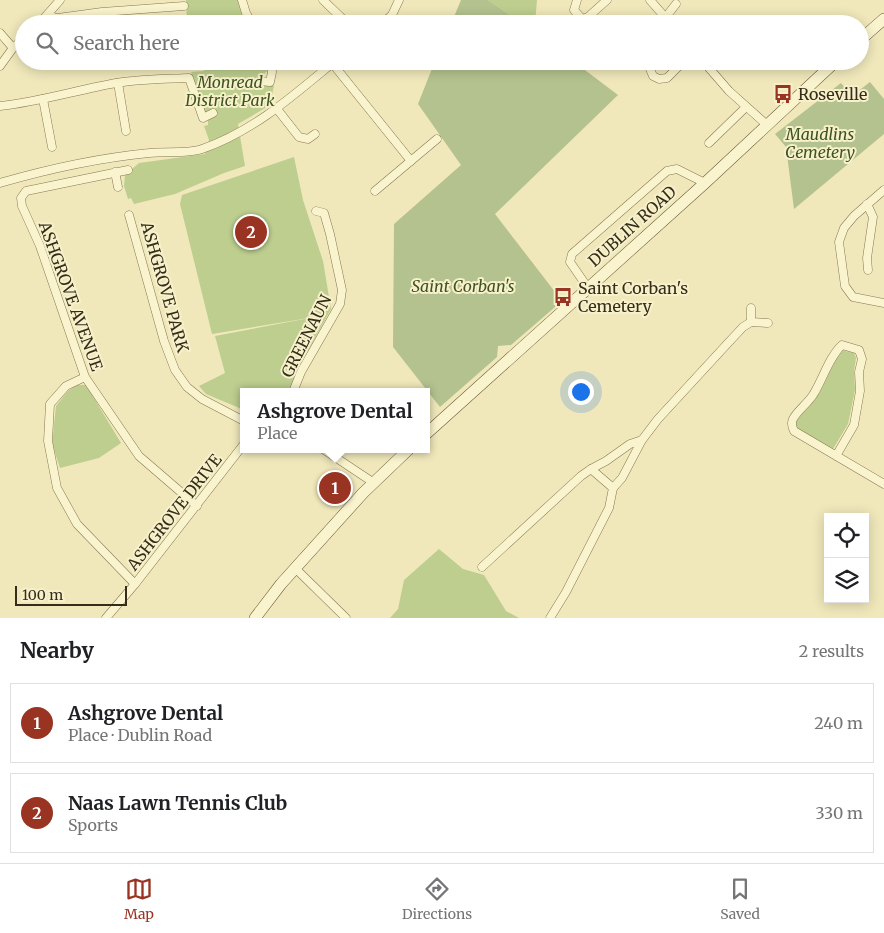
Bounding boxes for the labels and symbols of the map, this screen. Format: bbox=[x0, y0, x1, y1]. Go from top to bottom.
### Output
park label: Monread District Park bbox=[184, 72, 275, 110]
bus stop icon: Roseville bbox=[772, 83, 794, 105]
place label: Roseville bbox=[798, 84, 867, 104]
park label: Maudlins Cemetery bbox=[785, 124, 855, 162]
street label: DUBLIN ROAD bbox=[584, 181, 680, 271]
pin: 2 bbox=[235, 213, 267, 251]
street label: ASHGROVE AVENUE bbox=[34, 218, 108, 374]
street label: ASHGROVE PARK bbox=[137, 218, 193, 355]
park label: Saint Corban's bbox=[412, 276, 515, 296]
place label: Saint Corban's Cemetery bbox=[578, 278, 688, 316]
bus stop icon: Saint Corban's Cemetery bbox=[552, 286, 574, 308]
street label: GREENAUN bbox=[277, 291, 336, 381]
your location bbox=[568, 379, 594, 405]
street label: ASHGROVE DRIVE bbox=[122, 449, 226, 575]
pin: 1 bbox=[319, 469, 351, 507]
scale bar bbox=[15, 583, 128, 606]

